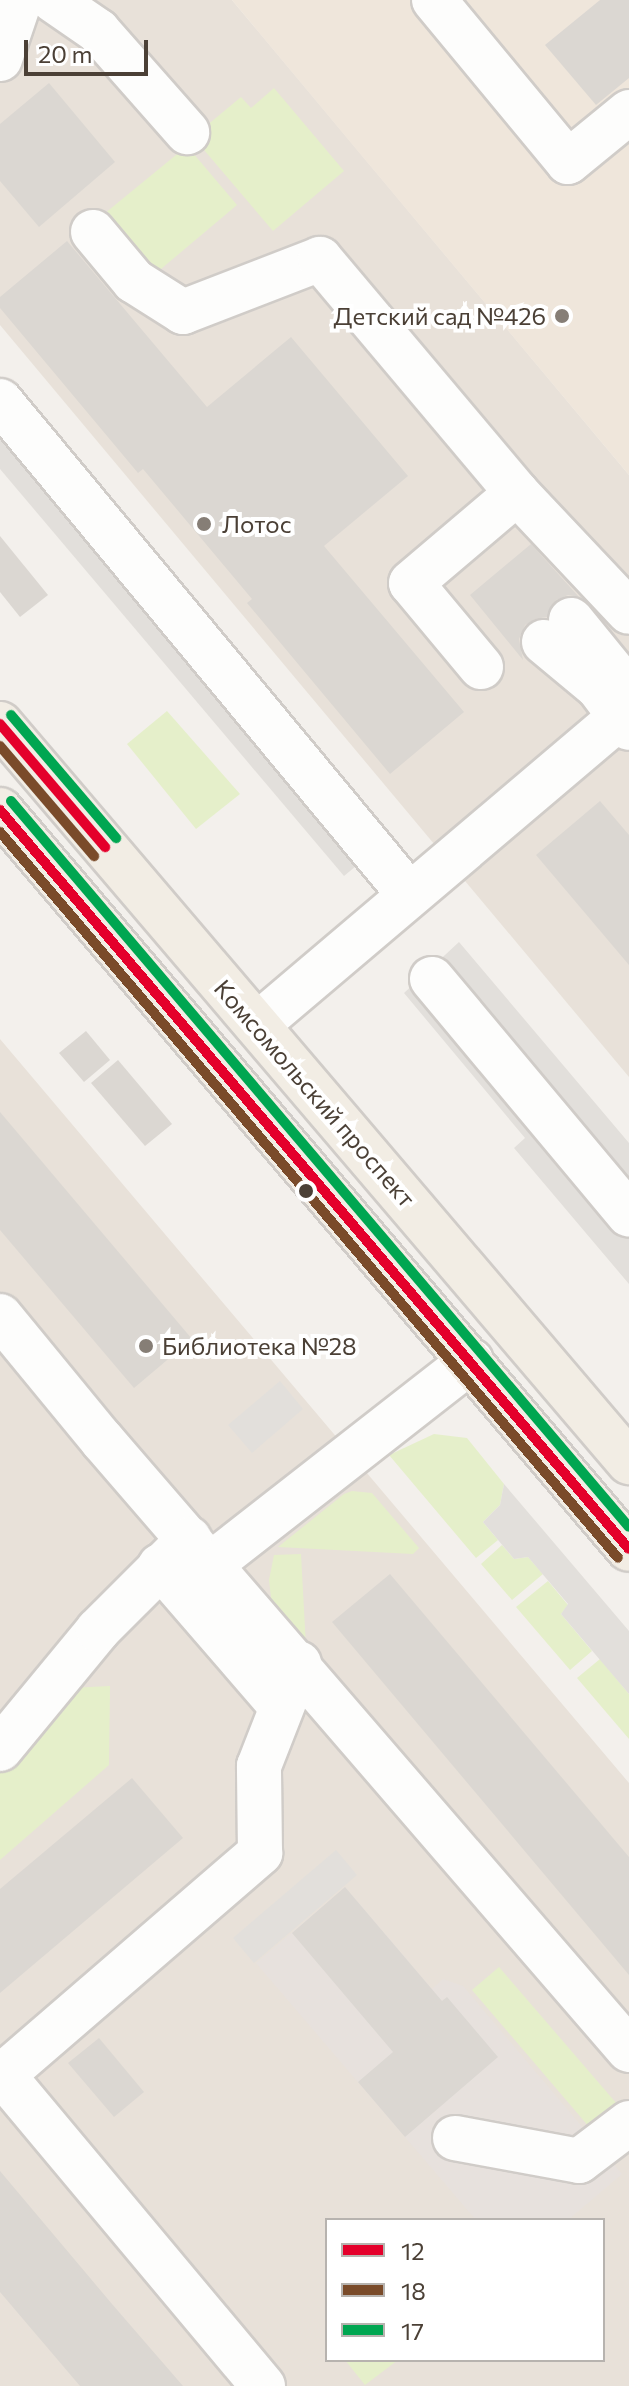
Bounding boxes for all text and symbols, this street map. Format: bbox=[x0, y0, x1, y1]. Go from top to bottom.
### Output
scale bar bbox=[28, 24, 152, 74]
text: 20 m bbox=[38, 39, 92, 68]
place label: Детский сад №426 bbox=[334, 302, 546, 330]
marker: Детский сад №426 bbox=[553, 307, 571, 325]
place label: Лотос bbox=[222, 510, 292, 538]
marker: Лотос bbox=[193, 513, 215, 535]
street label: Комсомольский проспект bbox=[209, 974, 421, 1212]
unlabelled marker bbox=[298, 1183, 314, 1199]
place label: Библиотека №28 bbox=[162, 1332, 357, 1360]
marker: Библиотека №28 bbox=[137, 1337, 155, 1355]
legend bbox=[325, 2218, 605, 2362]
text: 12 bbox=[401, 2236, 425, 2265]
text: 18 bbox=[401, 2276, 426, 2305]
text: 17 bbox=[401, 2316, 424, 2345]

